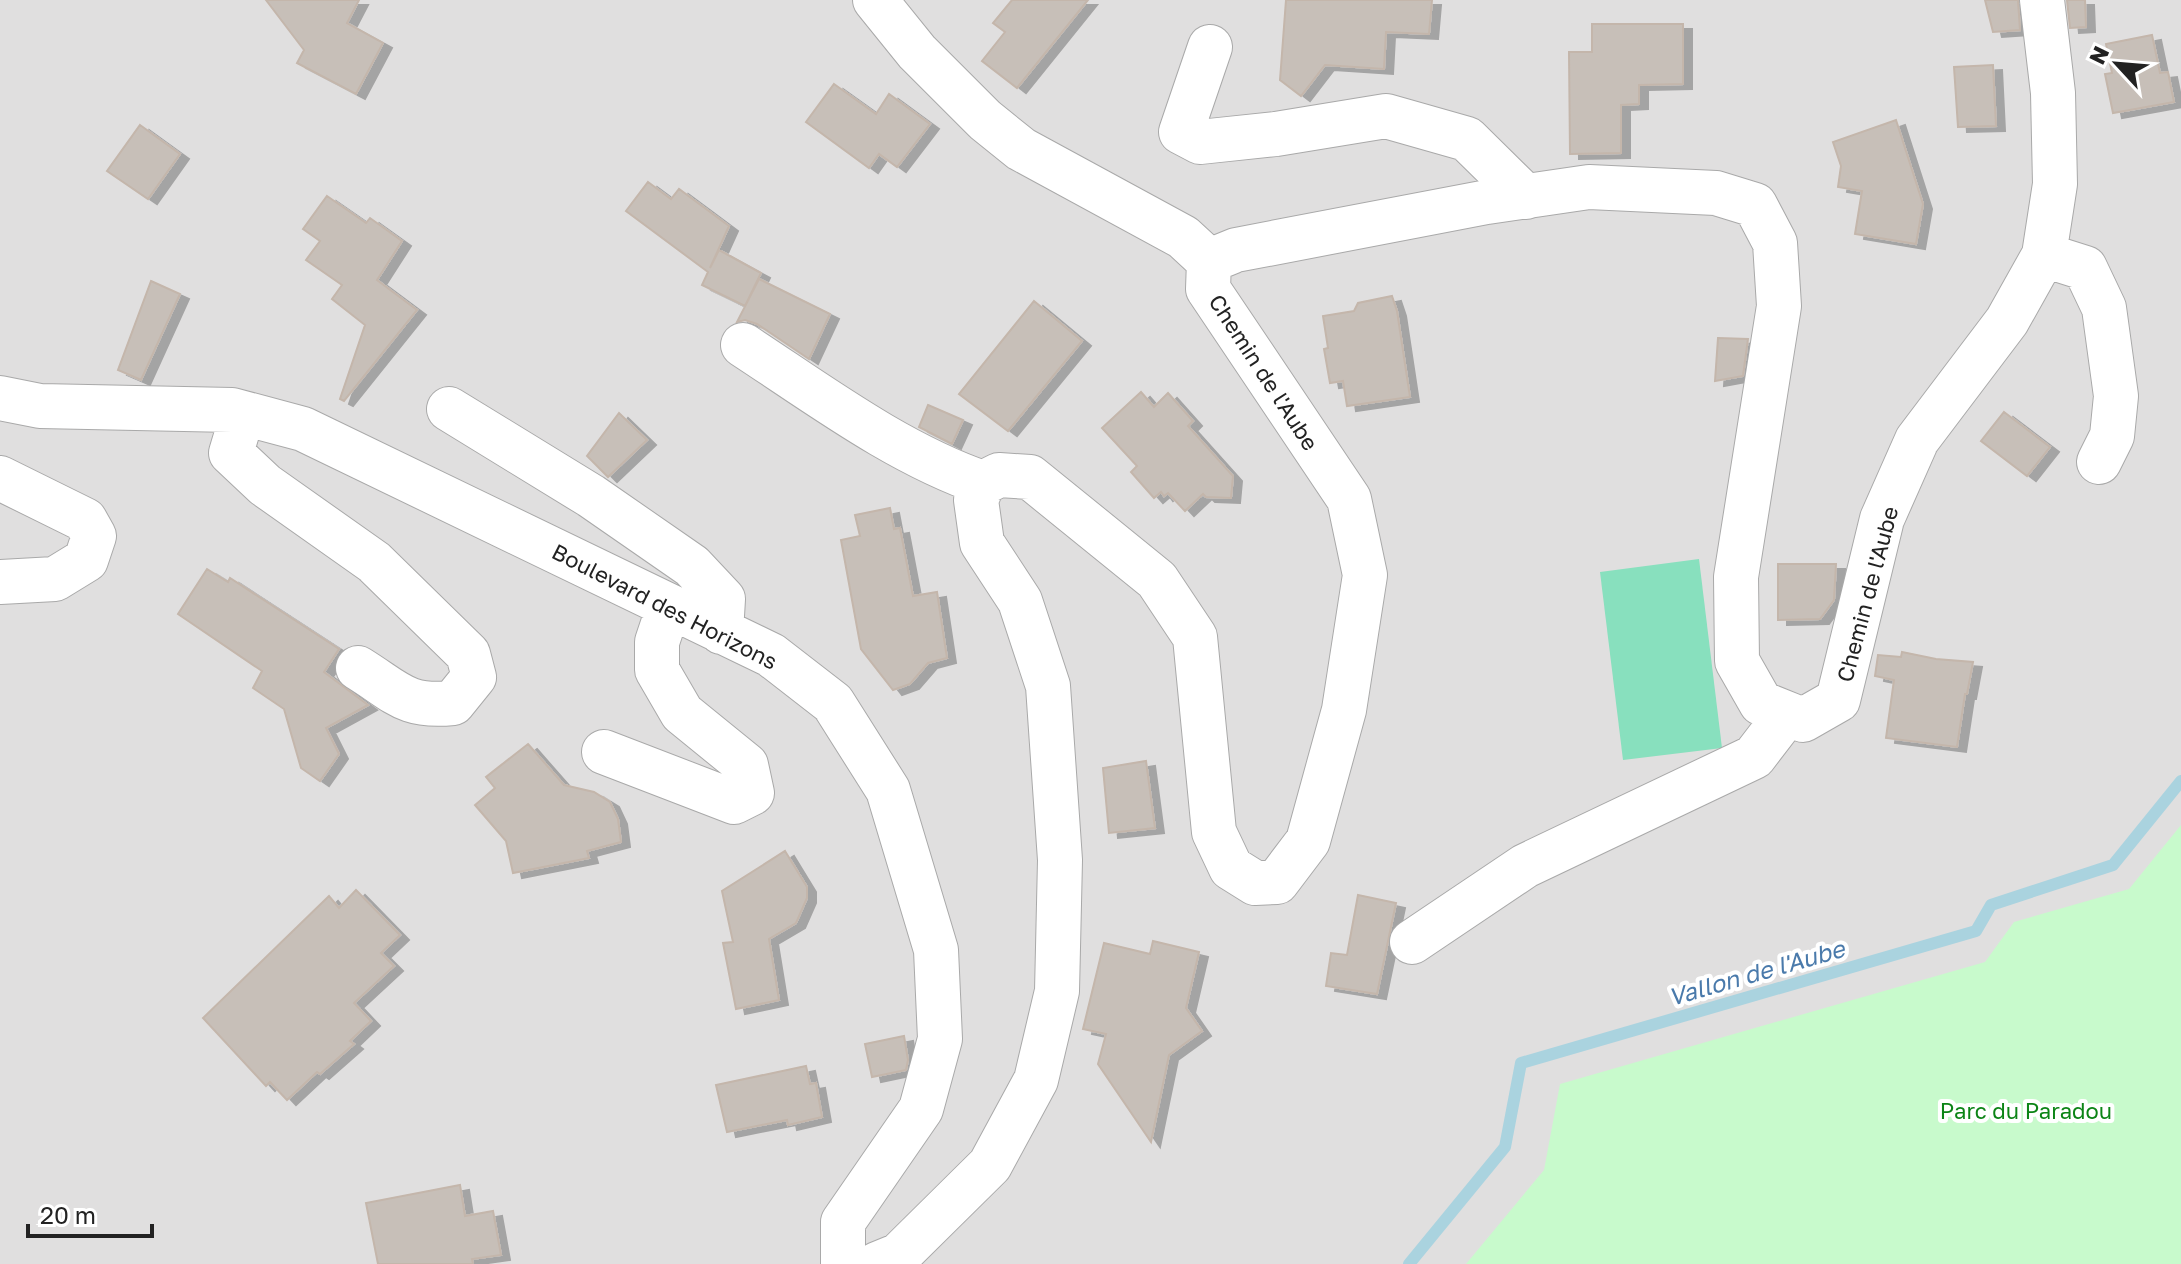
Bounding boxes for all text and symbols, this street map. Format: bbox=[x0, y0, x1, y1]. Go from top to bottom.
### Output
north arrow bbox=[2077, 24, 2157, 104]
text: N bbox=[2083, 42, 2114, 68]
street label: Chemin de l'Aube bbox=[1204, 289, 1324, 455]
street label: Chemin de l'Aube bbox=[1831, 503, 1903, 685]
street label: Boulevard des Horizons bbox=[548, 537, 782, 675]
water label: Vallon de l'Aube bbox=[1665, 932, 1849, 1011]
park label: Parc du Paradou bbox=[1940, 1097, 2112, 1124]
scale bar bbox=[28, 1188, 152, 1238]
text: 20 m bbox=[40, 1200, 96, 1229]

